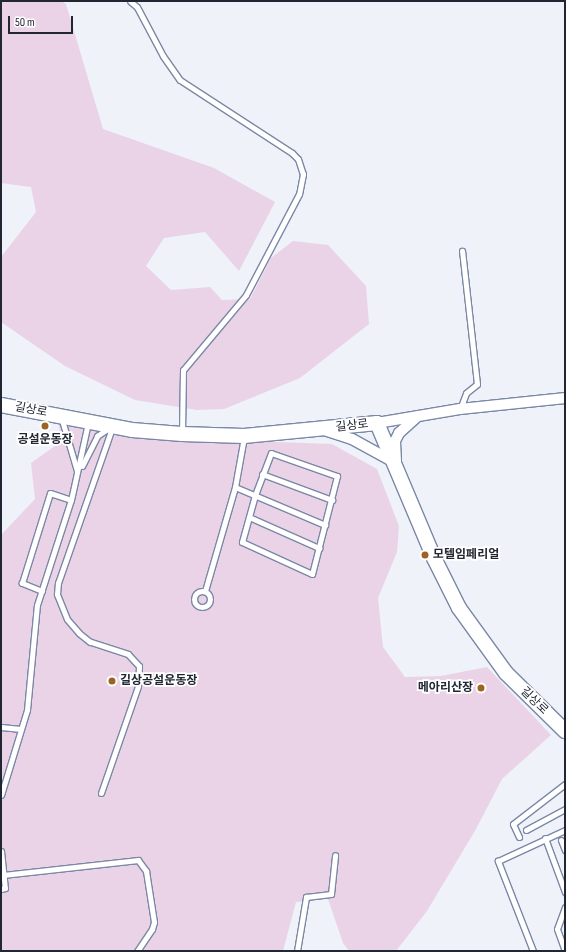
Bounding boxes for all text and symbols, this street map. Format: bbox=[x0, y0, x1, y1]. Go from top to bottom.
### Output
scale bar bbox=[10, 8, 75, 34]
text: 50 m bbox=[15, 15, 35, 30]
street label: 길상로 bbox=[13, 400, 49, 420]
street label: 길상로 bbox=[335, 417, 369, 435]
marker: 공설운동장 bbox=[40, 421, 50, 431]
place label: 공설운동장 bbox=[17, 433, 73, 447]
place label: 모텔임페리얼 bbox=[433, 548, 499, 562]
marker: 모텔임페리얼 bbox=[420, 550, 430, 560]
place label: 길상공설운동장 bbox=[120, 674, 197, 688]
marker: 길상공설운동장 bbox=[107, 676, 117, 686]
place label: 메아리산장 bbox=[418, 681, 473, 695]
marker: 메아리산장 bbox=[476, 683, 486, 693]
street label: 길상로 bbox=[517, 684, 551, 718]

